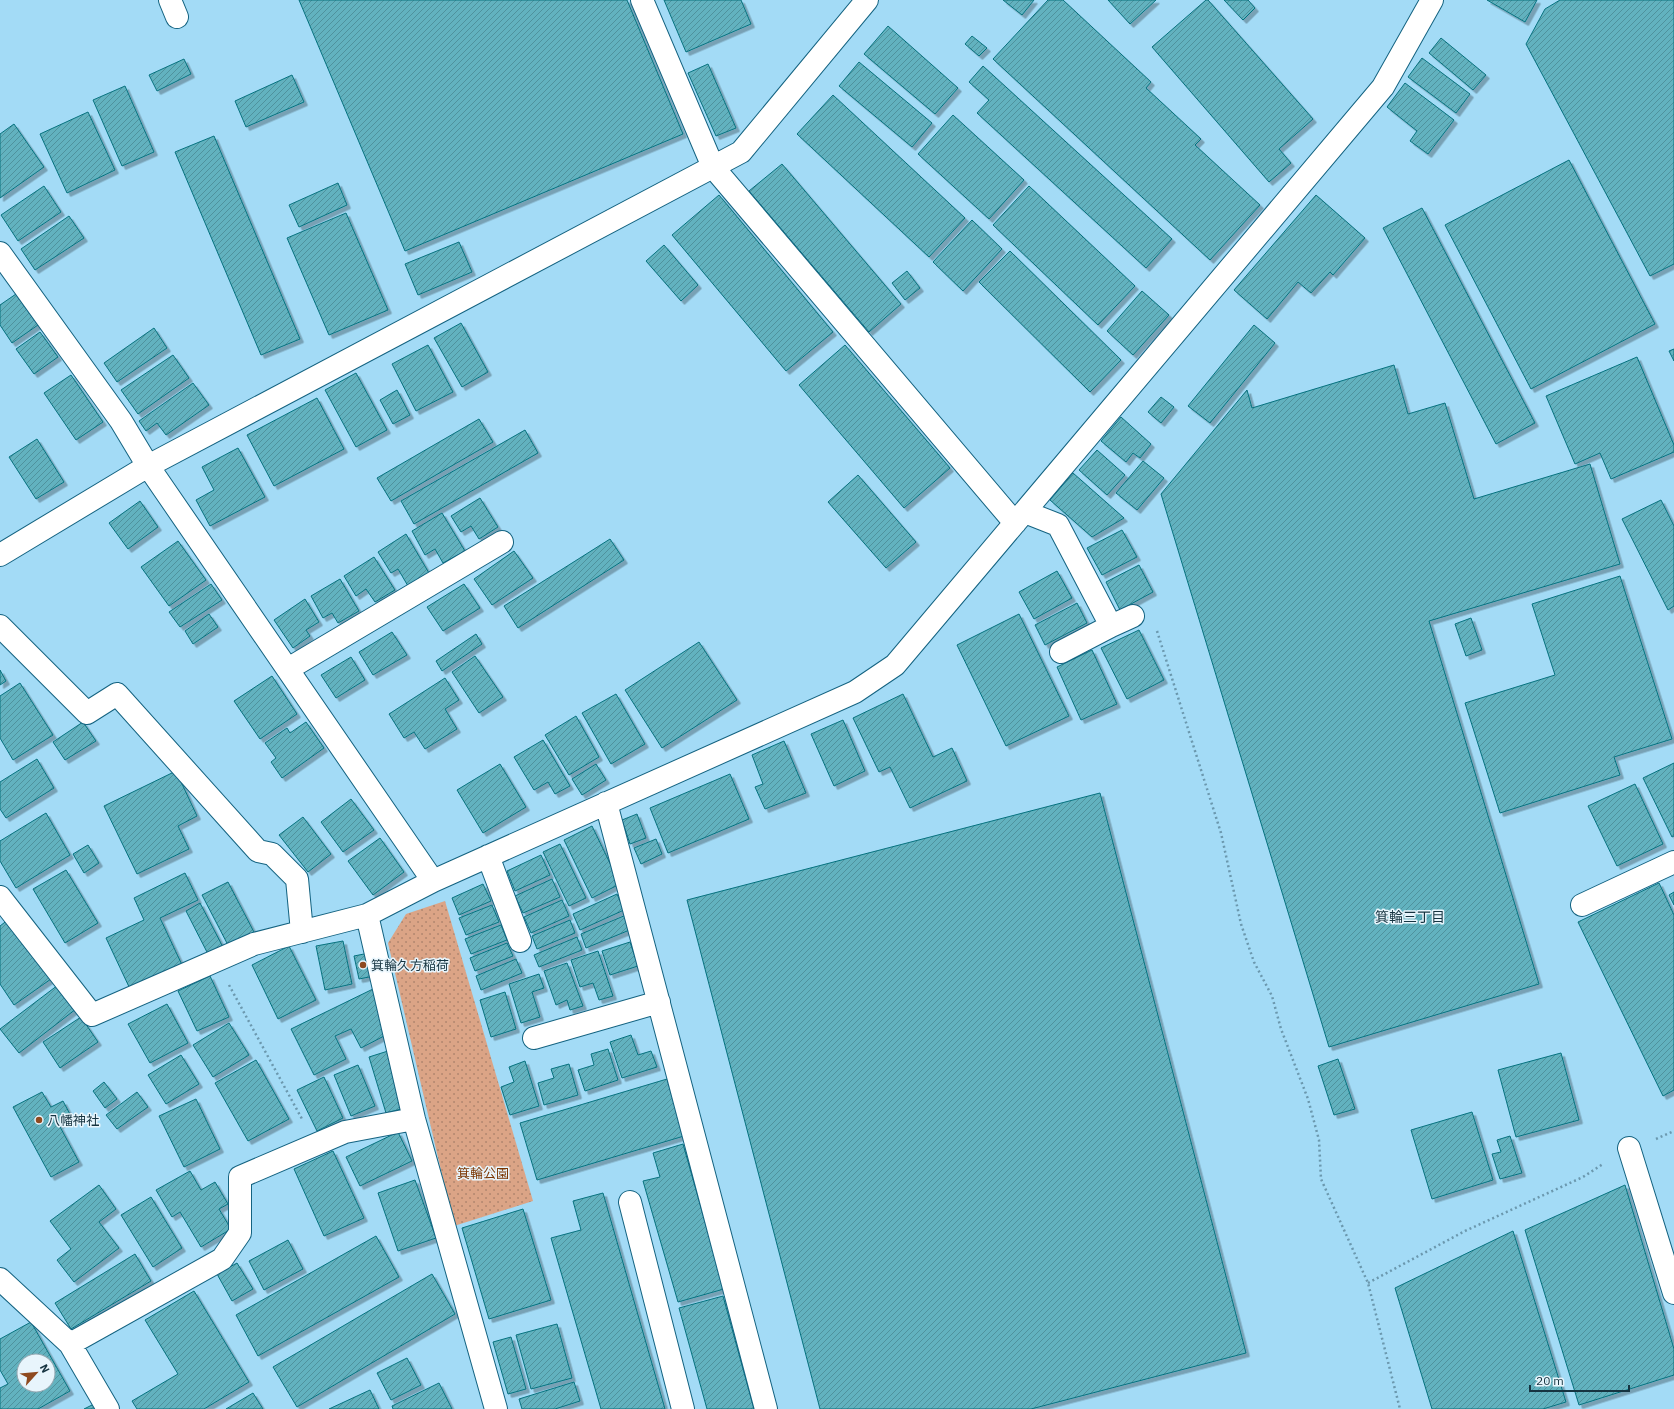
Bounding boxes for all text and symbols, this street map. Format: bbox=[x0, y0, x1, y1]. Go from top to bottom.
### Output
district label: 箕輪三丁目 bbox=[1375, 908, 1445, 926]
place label: 箕輪久方稲荷 bbox=[371, 957, 449, 974]
marker: 箕輪久方稲荷 bbox=[358, 960, 368, 970]
place label: 八幡神社 bbox=[47, 1112, 99, 1129]
marker: 八幡神社 bbox=[34, 1115, 44, 1125]
park label: 箕輪公園 bbox=[457, 1165, 509, 1182]
north arrow bbox=[16, 1353, 56, 1393]
text: N bbox=[37, 1362, 53, 1375]
scale bar bbox=[1530, 1367, 1629, 1393]
text: 20 m bbox=[1536, 1373, 1564, 1388]

